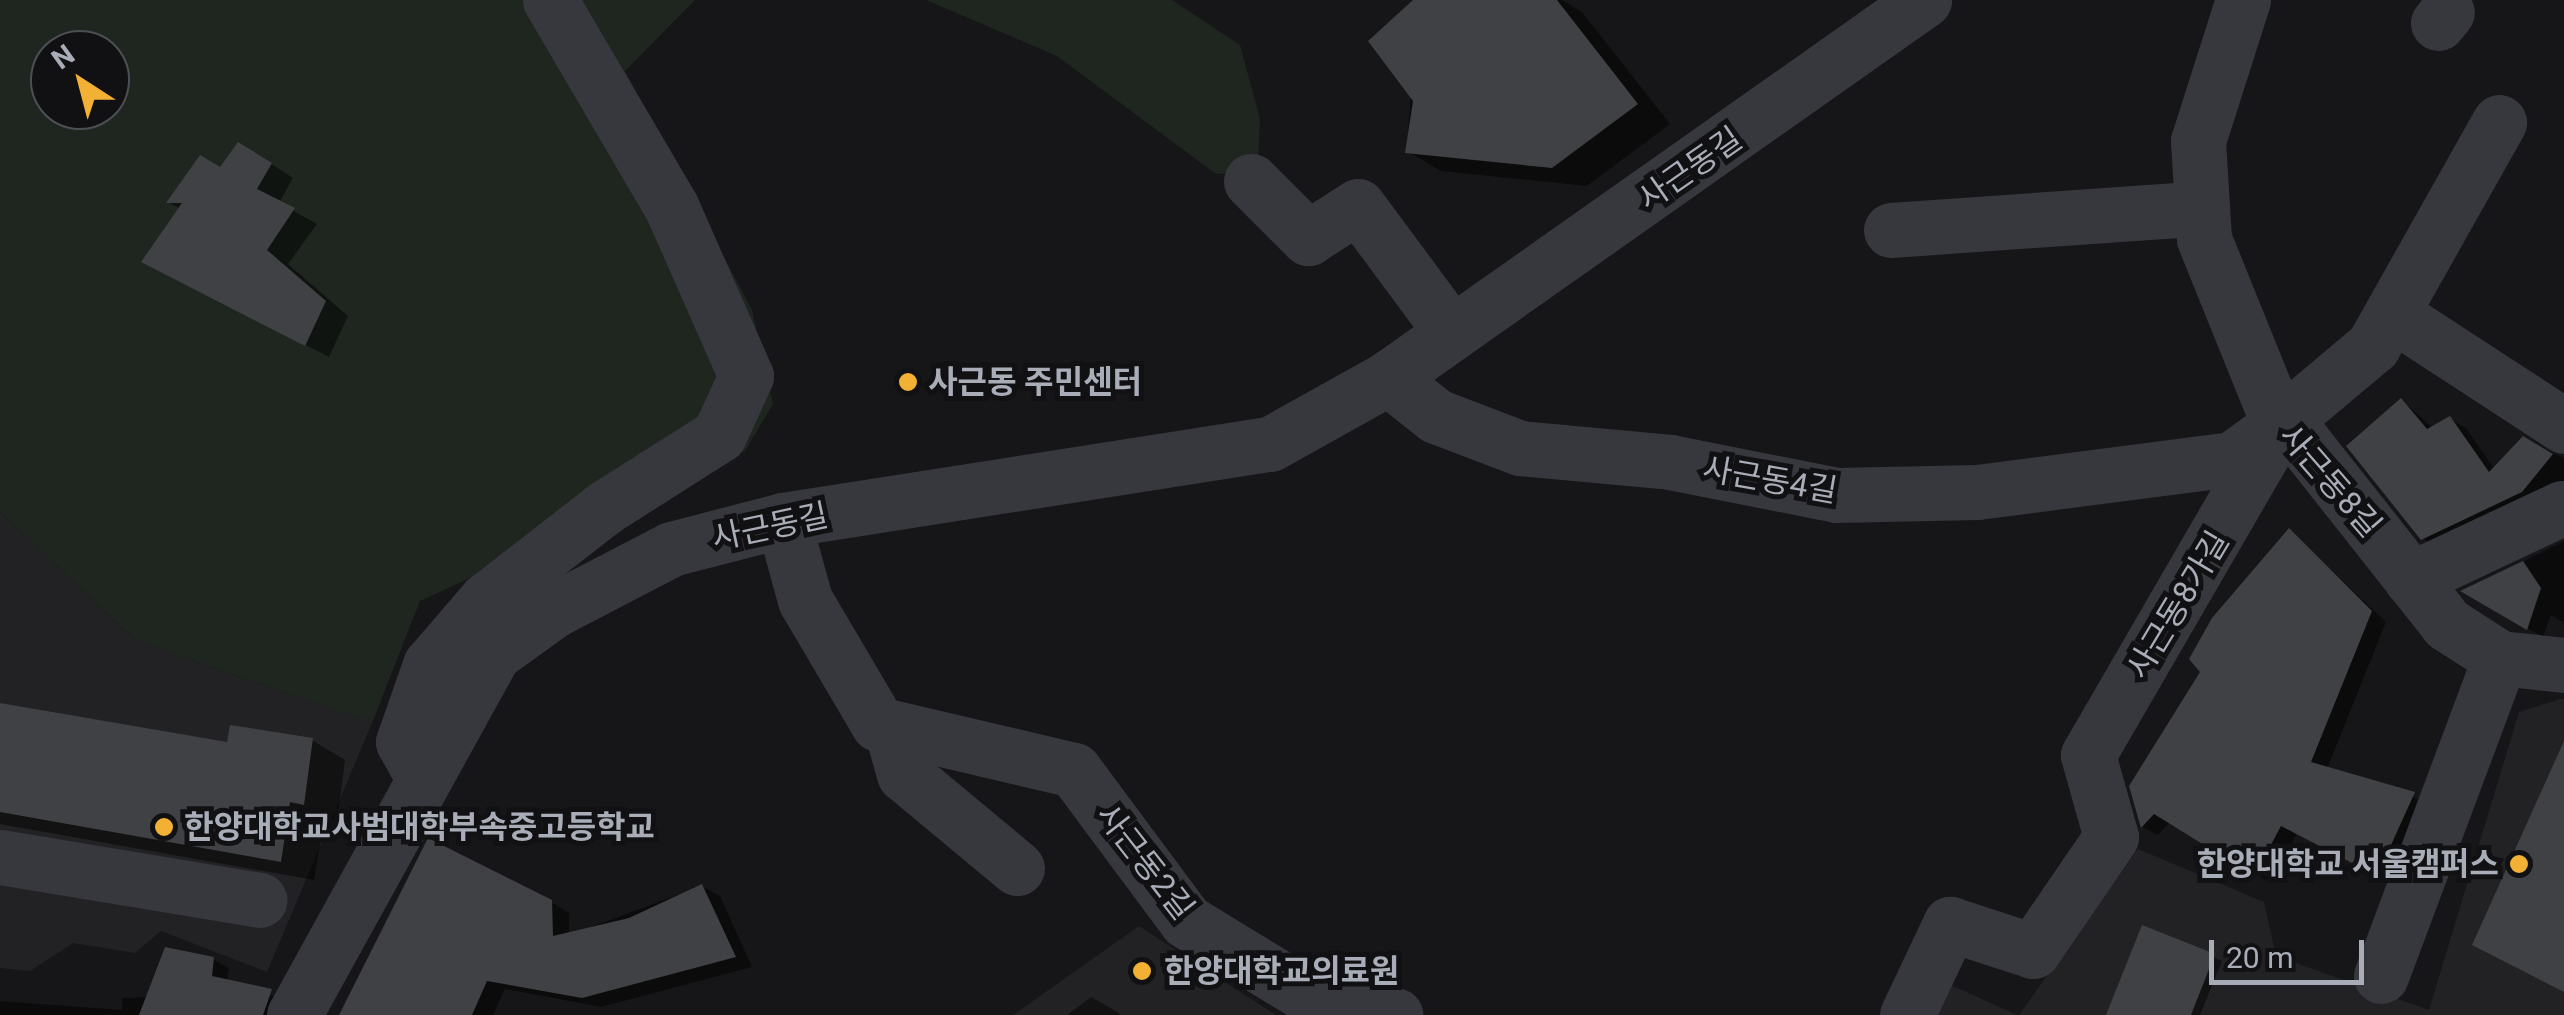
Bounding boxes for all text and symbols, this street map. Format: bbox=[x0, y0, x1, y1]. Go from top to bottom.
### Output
north arrow bbox=[30, 30, 130, 130]
text: N bbox=[46, 38, 81, 76]
street label: 사근동길 bbox=[1631, 120, 1749, 218]
place label: 사근동 주민센터 bbox=[928, 363, 1142, 401]
marker: 사근동 주민센터 bbox=[897, 371, 919, 393]
street label: 사근동8길 bbox=[2271, 417, 2389, 545]
street label: 사근동4길 bbox=[1700, 449, 1840, 511]
street label: 사근동길 bbox=[708, 496, 832, 558]
street label: 사근동8가길 bbox=[2119, 524, 2237, 686]
street label: 사근동2길 bbox=[1088, 797, 1202, 927]
place label: 한양대학교사범대학부속중고등학교 bbox=[184, 808, 655, 846]
marker: 한양대학교사범대학부속중고등학교 bbox=[153, 816, 175, 838]
place label: 한양대학교 서울캠퍼스 bbox=[2197, 845, 2499, 883]
marker: 한양대학교 서울캠퍼스 bbox=[2508, 853, 2530, 875]
scale bar bbox=[2214, 920, 2369, 982]
text: 20 m bbox=[2226, 940, 2293, 975]
place label: 한양대학교의료원 bbox=[1164, 952, 1400, 990]
marker: 한양대학교의료원 bbox=[1129, 958, 1155, 984]

